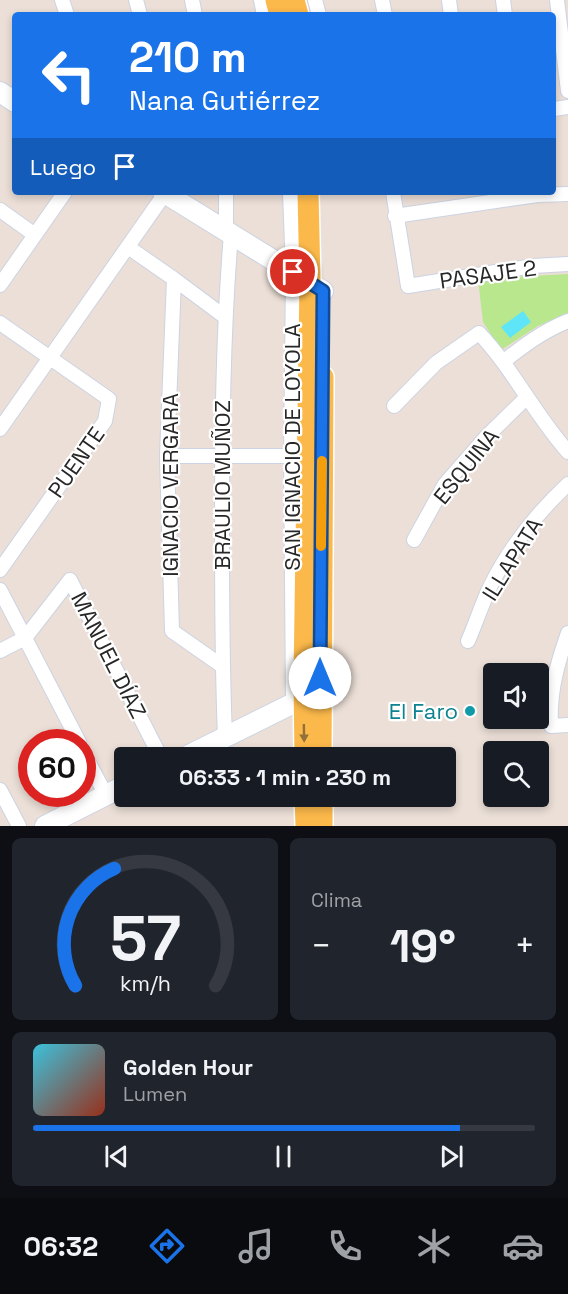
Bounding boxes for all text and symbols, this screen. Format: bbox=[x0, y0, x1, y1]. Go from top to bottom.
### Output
text: 210 m bbox=[129, 31, 247, 84]
icon: left bbox=[30, 36, 108, 114]
text: Nana Gutiérrez bbox=[129, 83, 320, 118]
icon: arrive bbox=[108, 150, 141, 183]
text: Luego bbox=[30, 153, 96, 181]
pin bbox=[267, 246, 318, 297]
street label: PASAJE 2 bbox=[438, 253, 538, 295]
icon: arrive bbox=[276, 255, 309, 288]
street label: SAN IGNACIO DE LOYOLA bbox=[278, 323, 306, 571]
street label: IGNACIO VERGARA bbox=[156, 393, 184, 577]
street label: BRAULIO MUÑOZ bbox=[208, 400, 236, 570]
street label: PUENTE bbox=[42, 421, 110, 503]
street label: ESQUINA bbox=[427, 422, 505, 509]
street label: ILLAPATA bbox=[476, 512, 548, 606]
street label: MANUEL DÍAZ bbox=[65, 587, 153, 723]
position arrow bbox=[288, 646, 352, 710]
map controls bbox=[483, 663, 549, 807]
button: sound bbox=[483, 663, 549, 729]
place label: El Faro bbox=[389, 697, 458, 725]
marker: El Faro bbox=[463, 704, 477, 718]
one-way arrow bbox=[300, 724, 309, 743]
speed limit sign: 60 bbox=[18, 729, 96, 807]
button: search bbox=[483, 741, 549, 807]
text: 06:33 · 1 min · 230 m bbox=[179, 763, 391, 791]
text: Clima bbox=[311, 887, 362, 913]
text: 57 bbox=[109, 899, 181, 978]
text: 19° bbox=[390, 918, 456, 975]
text: − bbox=[311, 925, 331, 967]
text: + bbox=[515, 925, 535, 967]
text: km/h bbox=[119, 970, 171, 997]
text: Golden Hour bbox=[123, 1053, 253, 1081]
text: Lumen bbox=[123, 1081, 187, 1107]
icon: previous bbox=[100, 1140, 133, 1173]
icon: pause bbox=[267, 1140, 300, 1173]
icon: next bbox=[435, 1140, 468, 1173]
icon: directions bbox=[146, 1225, 188, 1267]
icon: music bbox=[235, 1225, 277, 1267]
icon: phone bbox=[324, 1225, 366, 1267]
icon: climate bbox=[413, 1225, 455, 1267]
icon: car bbox=[502, 1225, 544, 1267]
text: 06:32 bbox=[24, 1229, 98, 1264]

